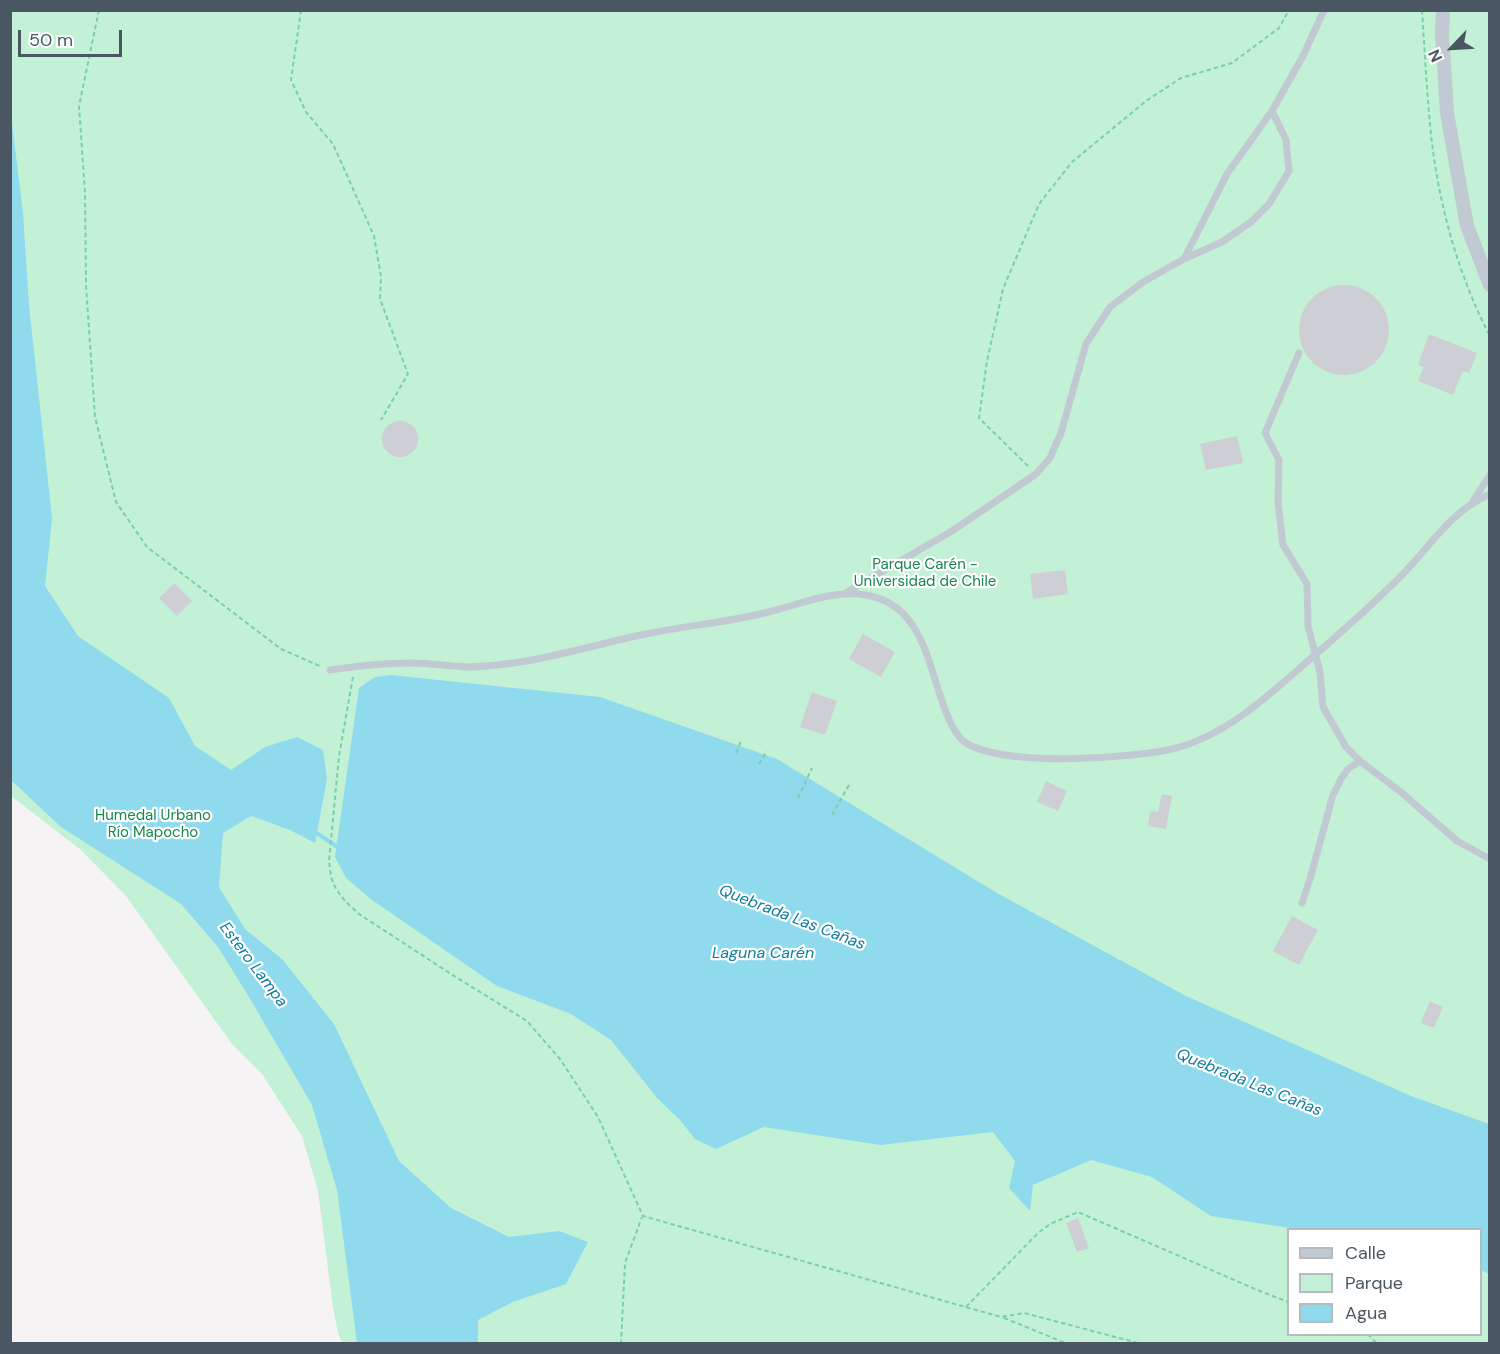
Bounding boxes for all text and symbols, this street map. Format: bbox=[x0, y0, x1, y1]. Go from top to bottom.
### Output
scale bar bbox=[21, 18, 124, 56]
north arrow bbox=[1422, 18, 1482, 78]
text: 50 m bbox=[29, 28, 73, 52]
text: N bbox=[1423, 46, 1447, 66]
park label: Parque Carén - Universidad de Chile bbox=[854, 556, 996, 591]
park label: Humedal Urbano Río Mapocho bbox=[95, 807, 211, 842]
water label: Quebrada Las Cañas bbox=[716, 881, 868, 955]
water label: Estero Lampa bbox=[215, 919, 291, 1011]
water label: Laguna Carén bbox=[712, 944, 814, 964]
water label: Quebrada Las Cañas bbox=[1173, 1045, 1325, 1121]
legend bbox=[1287, 1228, 1482, 1336]
text: Calle bbox=[1345, 1241, 1386, 1265]
text: Parque bbox=[1345, 1271, 1403, 1295]
text: Agua bbox=[1345, 1301, 1387, 1325]

